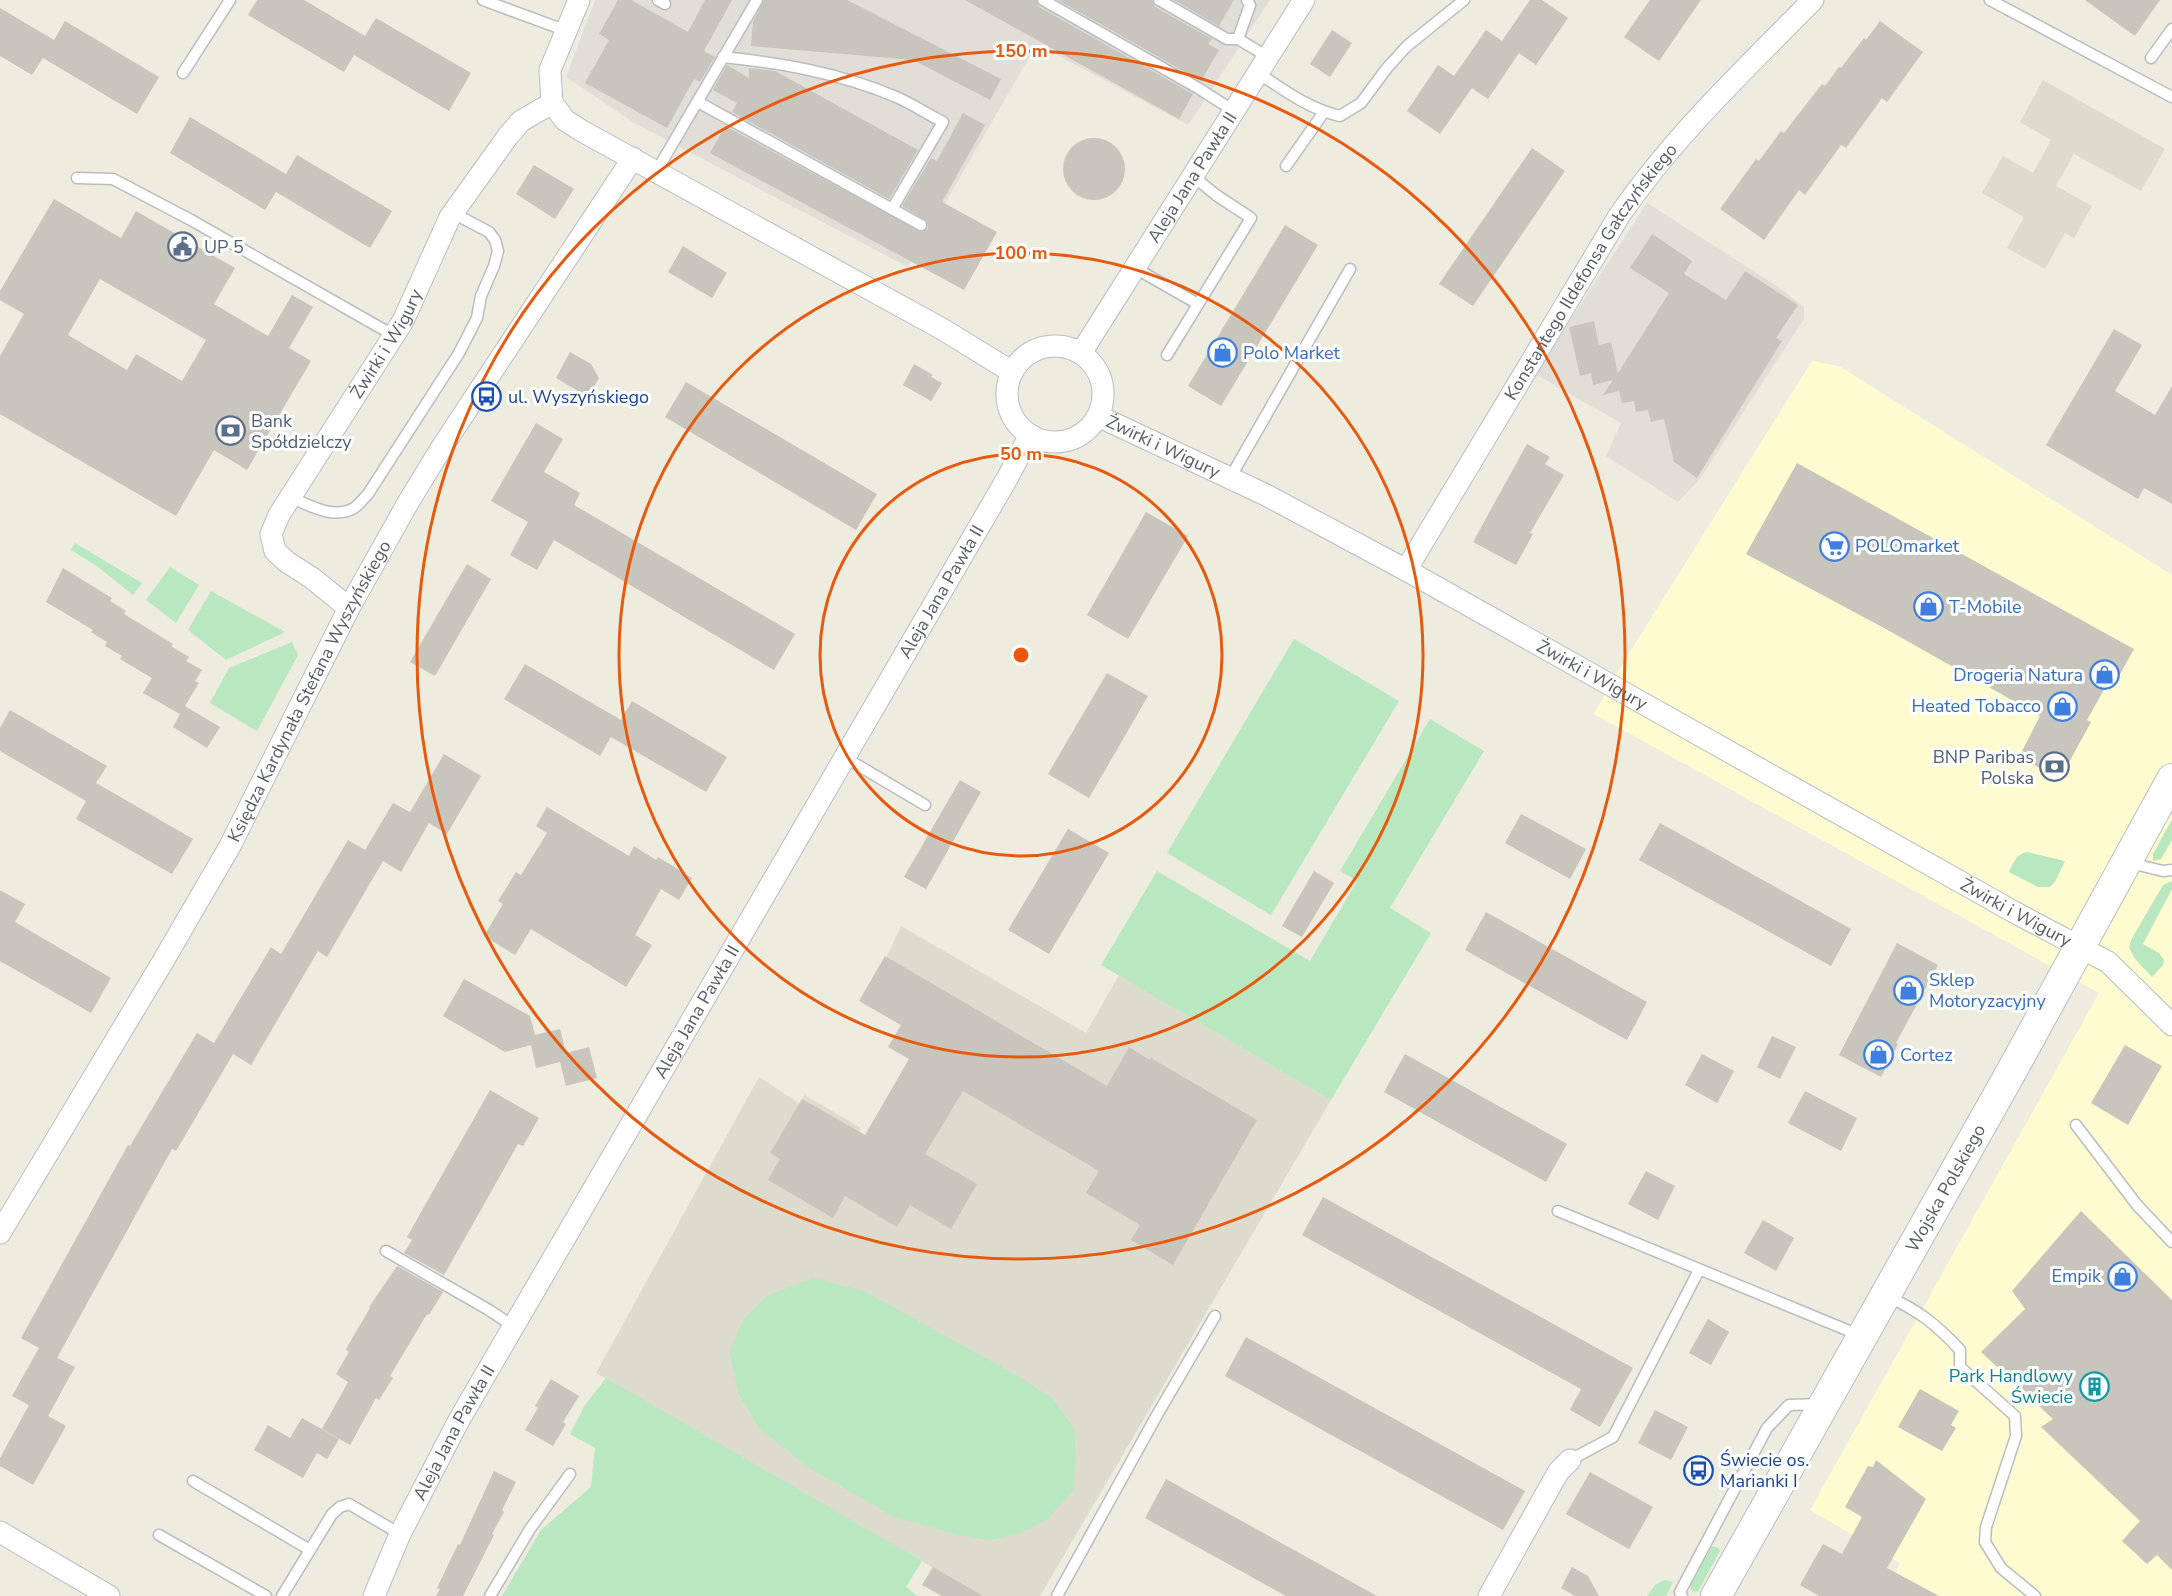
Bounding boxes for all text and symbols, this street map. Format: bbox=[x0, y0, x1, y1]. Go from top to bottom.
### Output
text: 150 m bbox=[994, 39, 1048, 63]
street label: Aleja Jana Pawła II bbox=[1142, 107, 1242, 247]
street label: Konstantego Ildefonsa Gałczyńskiego bbox=[1499, 138, 1682, 405]
public building icon: UP 5 bbox=[167, 231, 199, 263]
place label: UP 5 bbox=[204, 235, 244, 259]
text: 100 m bbox=[994, 241, 1048, 265]
street label: Żwirki i Wigury bbox=[345, 285, 428, 403]
shop icon: Polo Market bbox=[1206, 337, 1238, 369]
place label: Polo Market bbox=[1243, 341, 1341, 365]
bus stop icon: ul. Wyszyńskiego bbox=[471, 381, 503, 413]
place label: ul. Wyszyńskiego bbox=[508, 385, 649, 409]
place label: Bank Spółdzielczy bbox=[251, 409, 352, 454]
street label: Żwirki i Wigury bbox=[1102, 410, 1225, 484]
bank icon: Bank Spółdzielczy bbox=[214, 415, 246, 447]
text: 50 m bbox=[1000, 442, 1042, 466]
street label: Aleja Jana Pawła II bbox=[893, 521, 989, 663]
supermarket icon: POLOmarket bbox=[1818, 530, 1850, 562]
place label: POLOmarket bbox=[1855, 534, 1960, 558]
street label: Księdza Kardynała Stefana Wyszyńskiego bbox=[222, 536, 397, 846]
shop icon: T-Mobile bbox=[1912, 591, 1944, 623]
place label: T-Mobile bbox=[1949, 595, 2022, 619]
street label: Żwirki i Wigury bbox=[1532, 634, 1652, 716]
centre of rings bbox=[1011, 645, 1031, 665]
shop icon: Drogeria Natura bbox=[2088, 659, 2120, 691]
place label: Drogeria Natura bbox=[1953, 663, 2083, 687]
shop icon: Heated Tobacco bbox=[2046, 690, 2078, 722]
place label: Heated Tobacco bbox=[1911, 694, 2041, 718]
place label: BNP Paribas Polska bbox=[1933, 745, 2034, 790]
bank icon: BNP Paribas Polska bbox=[2039, 751, 2071, 783]
street label: Żwirki i Wigury bbox=[1956, 872, 2077, 953]
street label: Aleja Jana Pawła II bbox=[648, 941, 745, 1083]
place label: Sklep Motoryzacyjny bbox=[1929, 968, 2046, 1013]
shop icon: Sklep Motoryzacyjny bbox=[1892, 974, 1924, 1006]
shop icon: Cortez bbox=[1863, 1039, 1895, 1071]
place label: Cortez bbox=[1900, 1043, 1953, 1067]
street label: Wojska Polskiego bbox=[1900, 1120, 1991, 1256]
shop icon: Empik bbox=[2106, 1260, 2138, 1292]
place label: Empik bbox=[2051, 1264, 2102, 1288]
street label: Aleja Jana Pawła II bbox=[408, 1361, 500, 1504]
place label: Park Handlowy Świecie bbox=[1949, 1364, 2074, 1409]
building icon: Park Handlowy Świecie bbox=[2078, 1370, 2110, 1402]
place label: Świecie os. Marianki I bbox=[1720, 1448, 1809, 1493]
bus stop icon: Świecie os. Marianki I bbox=[1683, 1454, 1715, 1486]

